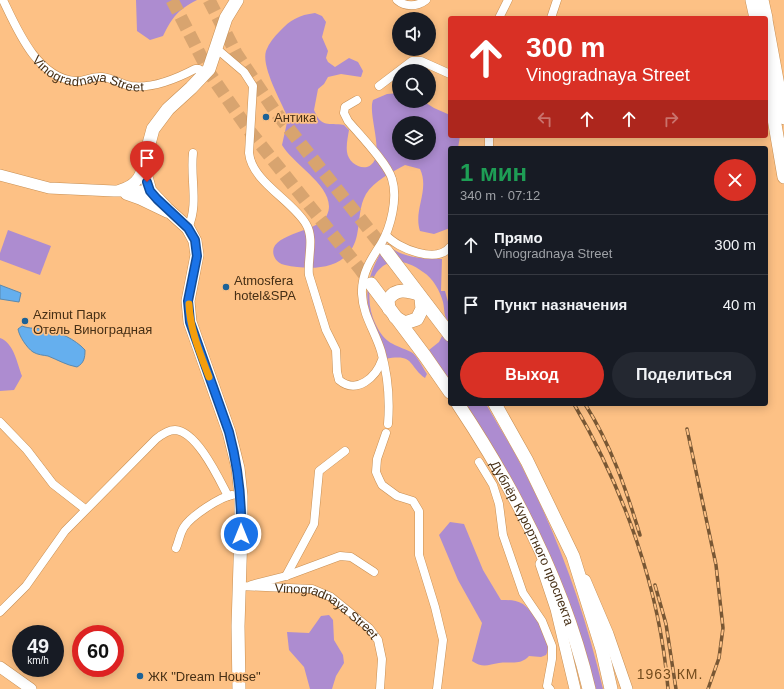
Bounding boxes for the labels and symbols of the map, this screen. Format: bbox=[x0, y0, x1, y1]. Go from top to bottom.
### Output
street label: Vinogradnaya Street bbox=[30, 52, 145, 94]
place label: Антика bbox=[274, 110, 317, 125]
marker: Антика bbox=[261, 112, 271, 122]
pin bbox=[130, 141, 164, 182]
place label: Atmosfera hotel&SPA bbox=[234, 273, 296, 303]
marker: Atmosfera hotel&SPA bbox=[221, 282, 231, 292]
place label: Azimut Парк Отель Виноградная bbox=[33, 307, 152, 337]
marker: Azimut Парк Отель Виноградная bbox=[20, 316, 30, 326]
street label: Дублёр Курортного проспекта bbox=[488, 458, 578, 628]
position arrow bbox=[220, 513, 262, 555]
street label: Vinogradnaya Street bbox=[274, 580, 382, 642]
speed limit sign: 60 bbox=[72, 625, 124, 677]
district label: 1963 КМ. bbox=[637, 666, 703, 682]
place label: ЖК "Dream House" bbox=[148, 669, 261, 684]
marker: ЖК "Dream House" bbox=[135, 671, 145, 681]

